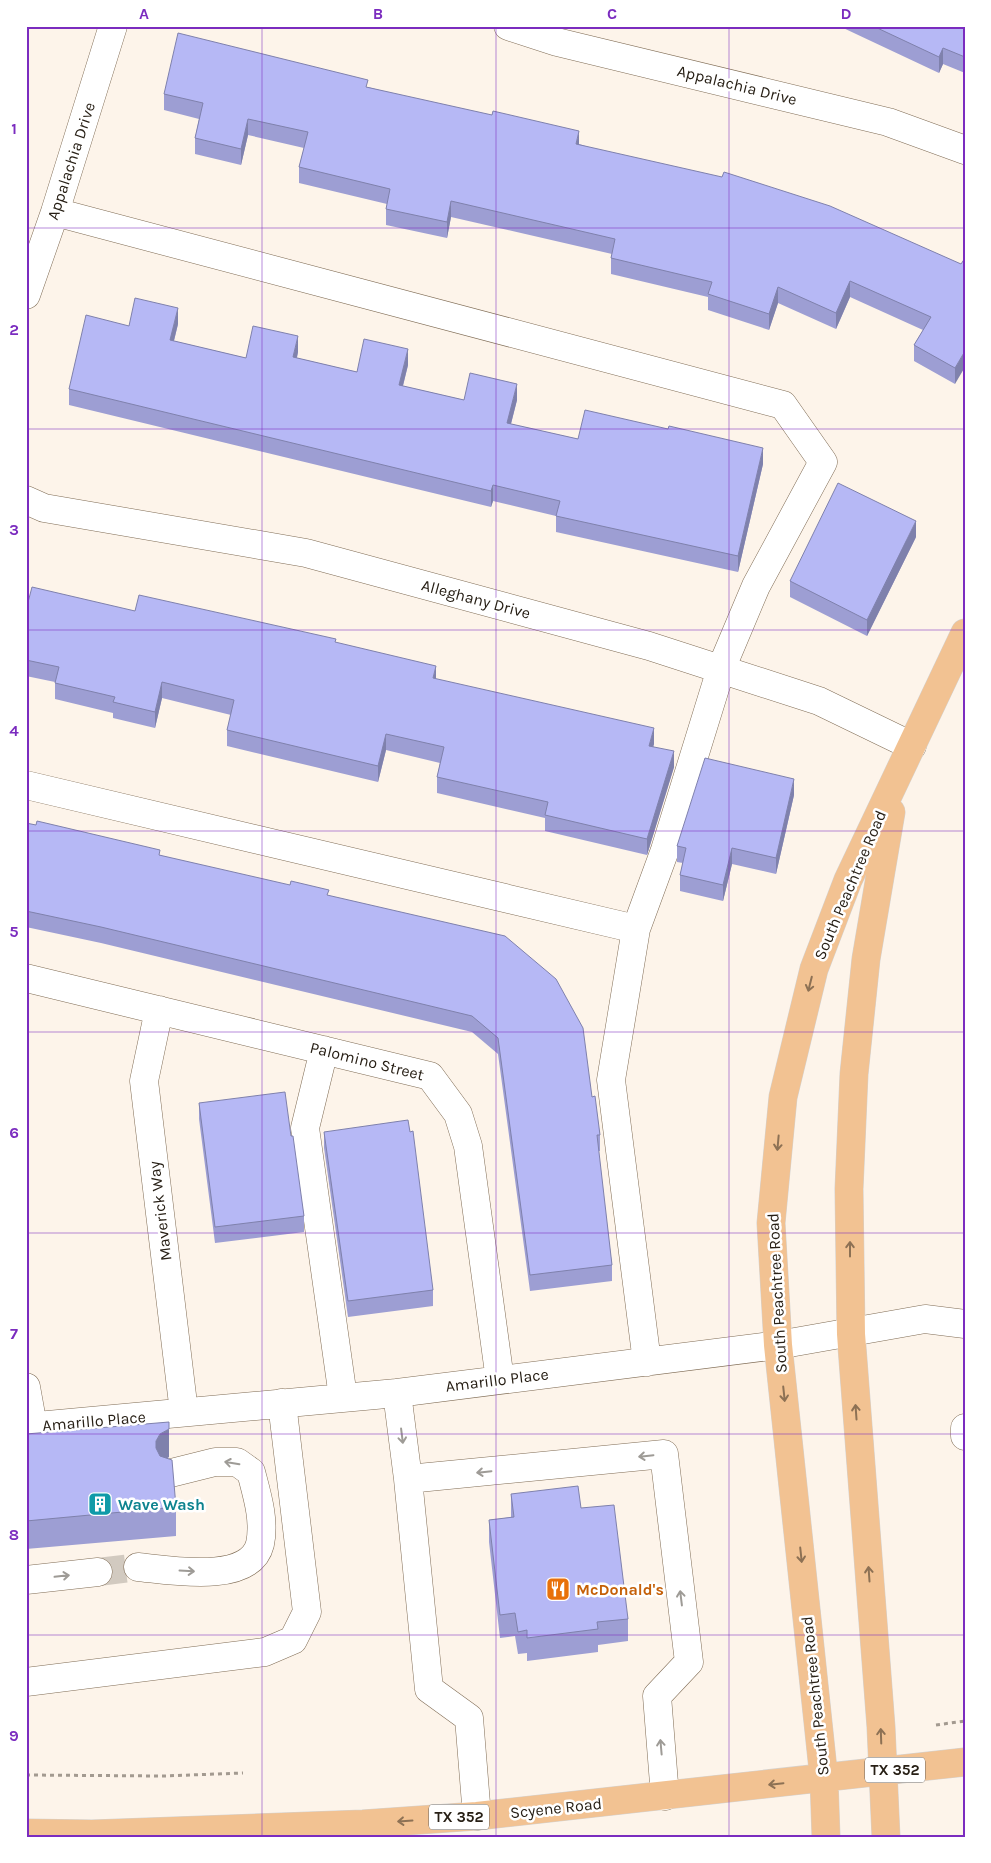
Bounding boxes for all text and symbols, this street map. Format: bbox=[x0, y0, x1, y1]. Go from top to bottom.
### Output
text: A bbox=[139, 4, 149, 23]
text: B bbox=[373, 4, 383, 23]
text: C bbox=[607, 4, 617, 23]
text: D bbox=[841, 4, 852, 23]
street label: Appalachia Drive bbox=[675, 61, 799, 109]
street label: Appalachia Drive bbox=[43, 100, 99, 222]
text: 1 bbox=[11, 119, 17, 138]
text: 2 bbox=[9, 320, 19, 339]
text: 3 bbox=[9, 520, 19, 539]
street label: Alleghany Drive bbox=[419, 575, 533, 623]
text: 4 bbox=[9, 721, 19, 740]
street label: South Peachtree Road bbox=[810, 808, 890, 962]
text: 5 bbox=[9, 922, 19, 941]
one-way arrow bbox=[805, 976, 814, 992]
street label: Palomino Street bbox=[308, 1038, 426, 1084]
text: 6 bbox=[9, 1123, 19, 1142]
one-way arrow bbox=[773, 1135, 783, 1151]
street label: Maverick Way bbox=[144, 1160, 176, 1262]
street label: South Peachtree Road bbox=[763, 1212, 791, 1374]
one-way arrow bbox=[845, 1242, 855, 1258]
text: 7 bbox=[10, 1324, 18, 1343]
street label: Amarillo Place bbox=[444, 1364, 550, 1396]
one-way arrow bbox=[779, 1385, 788, 1401]
one-way arrow bbox=[852, 1404, 861, 1420]
street label: Amarillo Place bbox=[42, 1407, 146, 1435]
one-way arrow bbox=[398, 1428, 408, 1444]
one-way arrow bbox=[638, 1451, 654, 1461]
one-way arrow bbox=[224, 1458, 240, 1467]
one-way arrow bbox=[477, 1467, 493, 1477]
building icon: Wave Wash bbox=[87, 1491, 113, 1517]
place label: Wave Wash bbox=[118, 1495, 205, 1514]
text: 8 bbox=[9, 1525, 19, 1544]
one-way arrow bbox=[796, 1547, 806, 1563]
one-way arrow bbox=[864, 1566, 874, 1582]
one-way arrow bbox=[178, 1567, 194, 1576]
one-way arrow bbox=[54, 1571, 70, 1581]
restaurant icon: McDonald's bbox=[545, 1576, 571, 1602]
place label: McDonald's bbox=[576, 1580, 664, 1599]
one-way arrow bbox=[676, 1591, 686, 1607]
street label: South Peachtree Road bbox=[797, 1615, 833, 1777]
text: 9 bbox=[9, 1726, 19, 1745]
one-way arrow bbox=[876, 1728, 886, 1744]
one-way arrow bbox=[657, 1740, 666, 1756]
road number: TX 352 bbox=[865, 1758, 925, 1782]
one-way arrow bbox=[768, 1779, 784, 1789]
street label: Scyene Road bbox=[509, 1794, 603, 1822]
road number: TX 352 bbox=[429, 1804, 489, 1830]
one-way arrow bbox=[398, 1816, 414, 1826]

